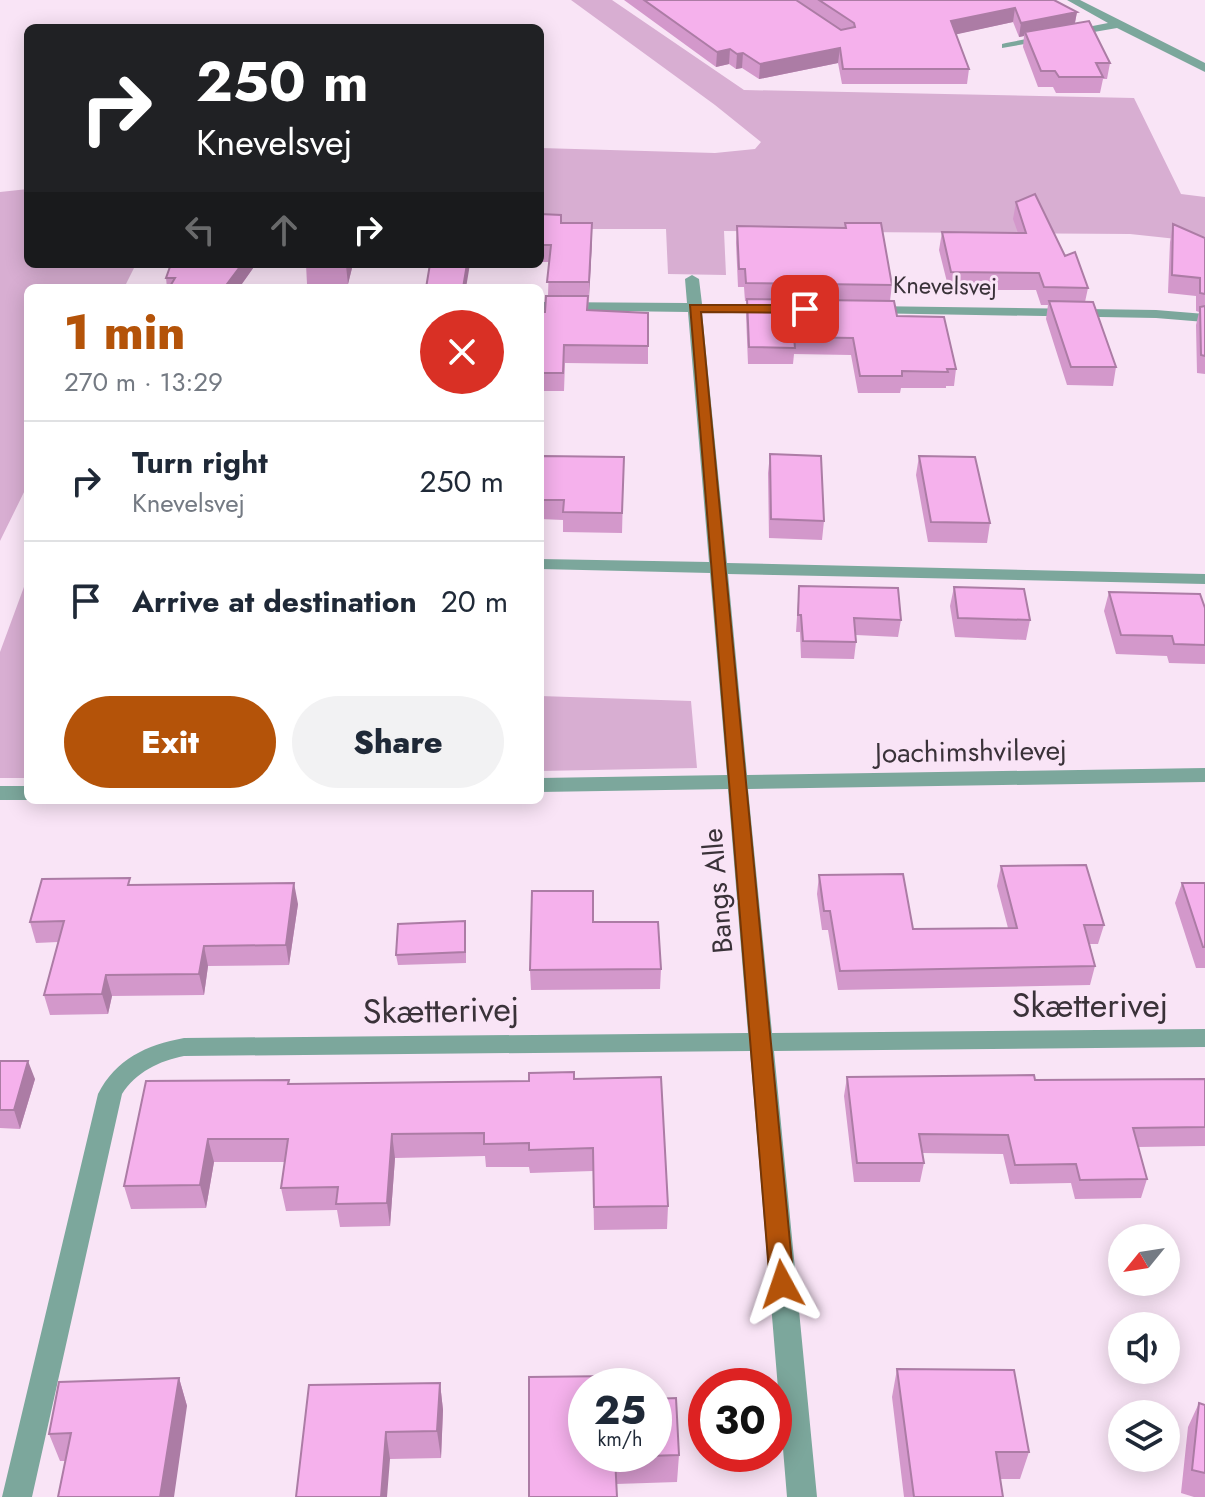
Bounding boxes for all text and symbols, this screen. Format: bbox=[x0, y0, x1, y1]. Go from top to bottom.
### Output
text: 250 m bbox=[196, 41, 369, 122]
icon: right bbox=[64, 56, 168, 160]
text: Knevelsvej bbox=[196, 116, 353, 168]
icon: left bbox=[178, 208, 222, 252]
icon: ahead bbox=[262, 208, 306, 252]
icon: right bbox=[346, 208, 390, 252]
street label: Knevelsvej bbox=[893, 267, 997, 304]
pin bbox=[771, 275, 839, 343]
icon: arrive bbox=[783, 287, 827, 331]
text: 1 min bbox=[64, 298, 185, 367]
button: close bbox=[420, 310, 504, 394]
text: 270 m · 13:29 bbox=[64, 363, 223, 401]
text: Turn right bbox=[132, 441, 268, 484]
icon: right bbox=[64, 459, 108, 503]
text: 250 m bbox=[420, 460, 504, 503]
text: Knevelsvej bbox=[132, 484, 245, 522]
icon: arrive bbox=[64, 579, 108, 623]
text: Arrive at destination bbox=[132, 580, 417, 623]
text: 20 m bbox=[441, 580, 508, 623]
button: Exit bbox=[64, 696, 276, 788]
button: Share bbox=[292, 696, 504, 788]
street label: Joachimshvilevej bbox=[871, 729, 1067, 774]
street label: Bangs Alle bbox=[692, 827, 743, 955]
street label: Skætterivej bbox=[1012, 981, 1168, 1030]
street label: Skætterivej bbox=[362, 985, 520, 1036]
north arrow bbox=[1108, 1224, 1180, 1296]
map controls bbox=[1108, 1224, 1180, 1472]
position arrow bbox=[740, 1242, 824, 1326]
button: sound bbox=[1108, 1312, 1180, 1384]
speed limit sign: 30 bbox=[688, 1368, 792, 1472]
text: 25 bbox=[594, 1381, 646, 1439]
button: layers bbox=[1108, 1400, 1180, 1472]
text: km/h bbox=[597, 1425, 643, 1454]

